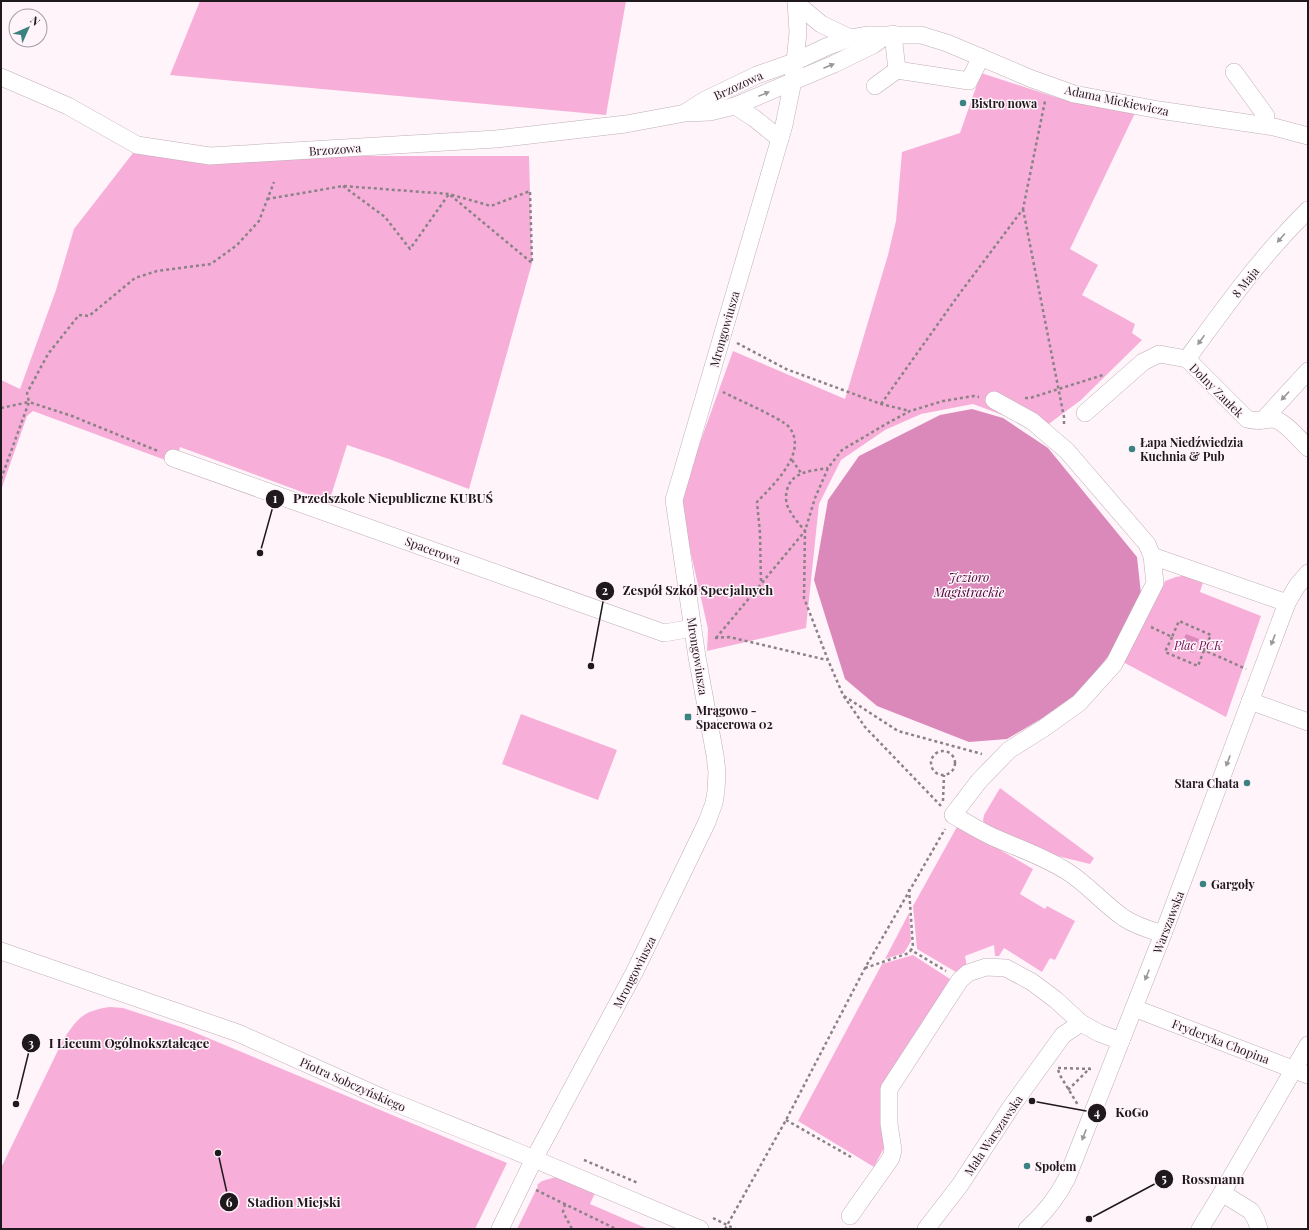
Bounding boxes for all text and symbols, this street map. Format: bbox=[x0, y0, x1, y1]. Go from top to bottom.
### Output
north arrow bbox=[8, 8, 48, 48]
text: N bbox=[27, 12, 44, 29]
one-way arrow bbox=[823, 63, 834, 69]
street label: Brzozowa bbox=[711, 67, 765, 103]
street label: Adama Mickiewicza bbox=[1062, 81, 1171, 119]
one-way arrow bbox=[758, 90, 770, 96]
place label: Bistro nowa bbox=[971, 95, 1038, 111]
marker: Bistro nowa bbox=[958, 98, 968, 108]
street label: Brzozowa bbox=[308, 139, 362, 159]
one-way arrow bbox=[1277, 233, 1286, 243]
street label: 8 Maja bbox=[1228, 263, 1262, 301]
street label: Mrongowiusza bbox=[705, 289, 743, 369]
one-way arrow bbox=[1197, 335, 1205, 346]
street label: Dolny Zaułek bbox=[1186, 359, 1248, 421]
one-way arrow bbox=[1281, 391, 1290, 401]
place label: Łapa Niedźwiedzia Kuchnia & Pub bbox=[1140, 434, 1244, 464]
marker: Łapa Niedźwiedzia Kuchnia & Pub bbox=[1127, 444, 1137, 454]
callout: Przedszkole Niepubliczne KUBUŚ bbox=[265, 486, 501, 511]
text: Przedszkole Niepubliczne KUBUŚ bbox=[293, 489, 493, 506]
text: 1 bbox=[273, 490, 278, 506]
street label: Spacerowa bbox=[403, 533, 463, 567]
water label: Jezioro Magistrackie bbox=[933, 568, 1005, 600]
callout: Zespół Szkół Specjalnych bbox=[595, 578, 782, 603]
text: Zespół Szkół Specjalnych bbox=[623, 581, 773, 598]
text: 2 bbox=[602, 582, 608, 598]
street label: Mrongowiusza bbox=[684, 616, 712, 696]
one-way arrow bbox=[1270, 634, 1276, 646]
park label: Plac PCK bbox=[1173, 637, 1223, 653]
place label: Mrągowo - Spacerowa 02 bbox=[696, 702, 773, 732]
marker: Mrągowo - Spacerowa 02 bbox=[683, 712, 693, 722]
one-way arrow bbox=[1224, 756, 1230, 768]
place label: Stara Chata bbox=[1175, 775, 1240, 791]
marker: Stara Chata bbox=[1242, 778, 1252, 788]
place label: Gargoły bbox=[1211, 876, 1255, 892]
marker: Gargoły bbox=[1198, 879, 1208, 889]
street label: Warszawska bbox=[1148, 889, 1187, 956]
street label: Mrongowiusza bbox=[609, 933, 659, 1011]
one-way arrow bbox=[1144, 969, 1150, 981]
street label: Fryderyka Chopina bbox=[1170, 1015, 1272, 1067]
callout: I Liceum Ogólnokształcące bbox=[21, 1031, 217, 1056]
text: I Liceum Ogólnokształcące bbox=[49, 1034, 210, 1051]
text: 3 bbox=[28, 1035, 34, 1051]
street label: Piotra Sobczyńskiego bbox=[297, 1053, 409, 1115]
street label: Mała Warszawska bbox=[960, 1092, 1026, 1178]
callout: KoGo bbox=[1087, 1100, 1156, 1125]
text: KoGo bbox=[1115, 1103, 1149, 1120]
text: 4 bbox=[1094, 1104, 1100, 1120]
one-way arrow bbox=[1081, 1129, 1087, 1140]
place label: Społem bbox=[1035, 1158, 1076, 1174]
marker: Społem bbox=[1022, 1161, 1032, 1171]
callout: Rossmann bbox=[1154, 1167, 1252, 1192]
text: 5 bbox=[1161, 1170, 1167, 1186]
text: Rossmann bbox=[1182, 1170, 1244, 1187]
callout: Stadion Miejski bbox=[219, 1190, 348, 1215]
text: Stadion Miejski bbox=[247, 1193, 341, 1210]
text: 6 bbox=[226, 1194, 233, 1210]

